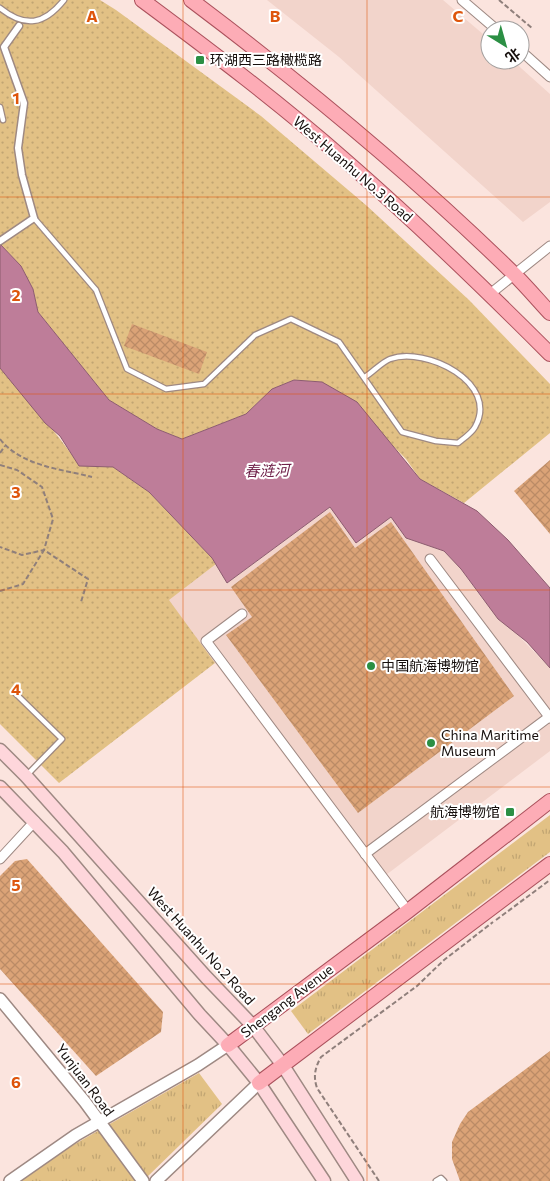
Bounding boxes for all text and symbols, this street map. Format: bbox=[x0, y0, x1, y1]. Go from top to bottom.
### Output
text: A bbox=[86, 6, 98, 25]
text: B bbox=[270, 6, 281, 25]
text: C bbox=[453, 6, 464, 25]
north arrow bbox=[480, 20, 530, 70]
text: 北 bbox=[502, 45, 524, 67]
place label: 环湖西三路橄榄路 bbox=[210, 51, 322, 68]
marker: 环湖西三路橄榄路 bbox=[194, 54, 206, 66]
text: 1 bbox=[12, 88, 20, 107]
street label: West Huanhu No.3 Road bbox=[290, 112, 417, 225]
text: 2 bbox=[11, 285, 21, 304]
water label: 春涟河 bbox=[244, 461, 293, 479]
text: 3 bbox=[11, 482, 21, 501]
place label: 中国航海博物馆 bbox=[381, 657, 479, 674]
marker: 中国航海博物馆 bbox=[365, 660, 377, 672]
text: 4 bbox=[11, 679, 21, 698]
place label: China Maritime Museum bbox=[441, 726, 539, 759]
marker: China Maritime Museum bbox=[425, 737, 437, 749]
place label: 航海博物馆 bbox=[430, 803, 500, 820]
marker: 航海博物馆 bbox=[504, 806, 516, 818]
text: 5 bbox=[11, 875, 21, 894]
street label: West Huanhu No.2 Road bbox=[144, 883, 259, 1008]
street label: Shengang Avenue bbox=[237, 960, 336, 1041]
street label: Yunjuan Road bbox=[53, 1040, 118, 1119]
text: 6 bbox=[11, 1072, 21, 1091]

